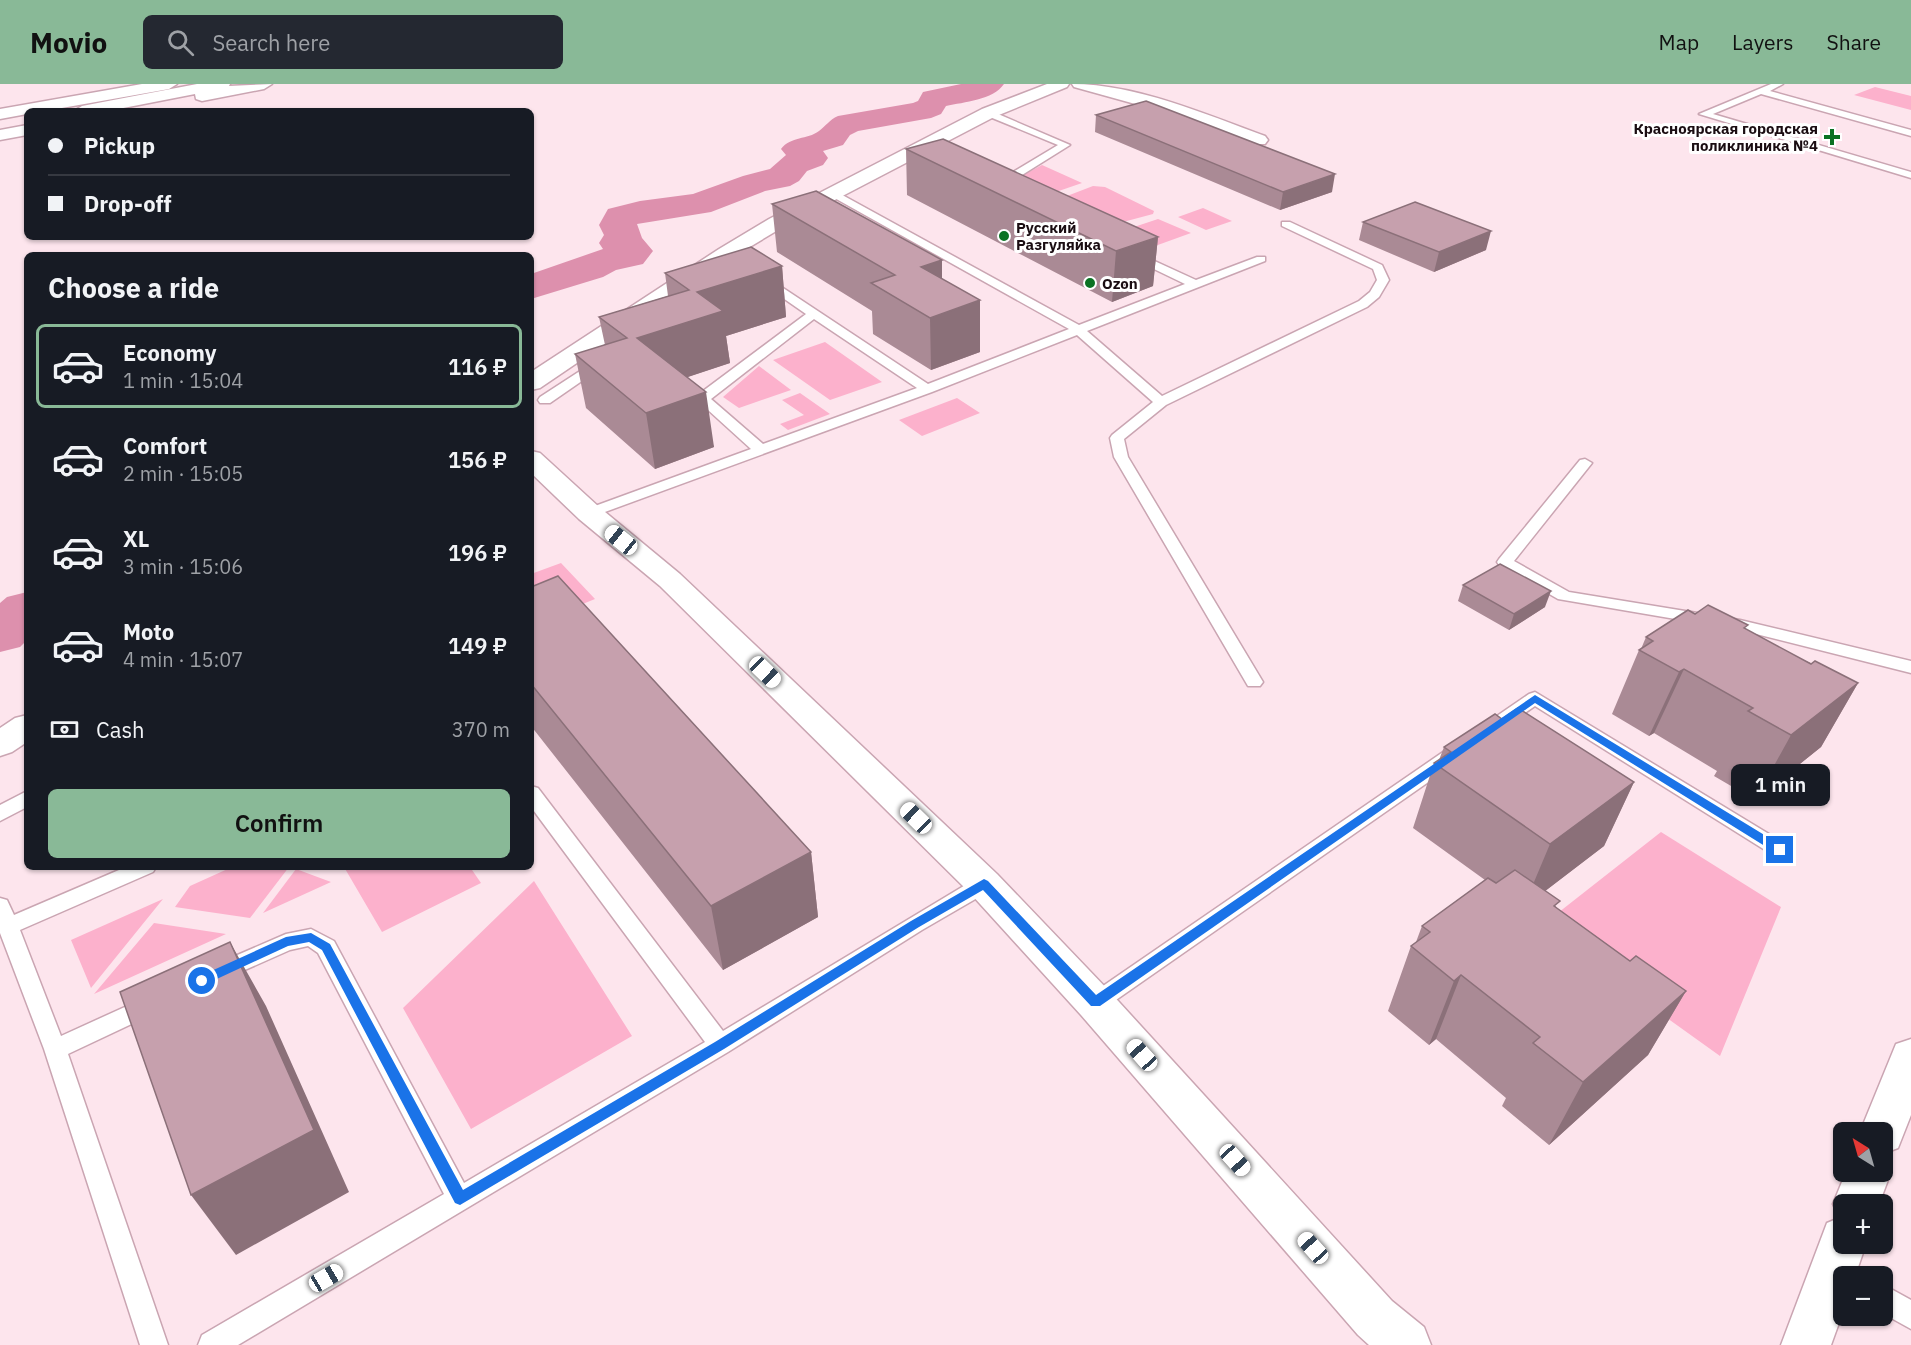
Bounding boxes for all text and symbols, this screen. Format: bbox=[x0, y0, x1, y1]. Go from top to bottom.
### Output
search box bbox=[143, 15, 563, 69]
text: Movio bbox=[30, 24, 107, 61]
icon: search bbox=[164, 26, 197, 59]
text: Search here bbox=[212, 28, 330, 57]
text: Map bbox=[1659, 28, 1699, 56]
text: Layers bbox=[1732, 28, 1794, 56]
text: Share bbox=[1827, 28, 1881, 56]
place label: Красноярская городская поликлиника №4 bbox=[1634, 119, 1818, 155]
marker: Красноярская городская поликлиника №4 bbox=[1823, 128, 1841, 146]
text: Pickup bbox=[84, 131, 155, 160]
text: Drop-off bbox=[84, 189, 171, 218]
place label: Русский Разгуляйка bbox=[1016, 218, 1102, 254]
marker: Русский Разгуляйка bbox=[997, 229, 1011, 243]
text: Choose a ride bbox=[48, 270, 219, 305]
place label: Ozon bbox=[1102, 274, 1138, 293]
marker: Ozon bbox=[1083, 276, 1097, 290]
text: Economy bbox=[123, 338, 217, 367]
icon: car bbox=[51, 339, 105, 393]
text: 116 ₽ bbox=[448, 352, 507, 381]
text: 1 min · 15:04 bbox=[123, 367, 243, 394]
text: Comfort bbox=[123, 431, 207, 460]
icon: car bbox=[51, 432, 105, 486]
text: 156 ₽ bbox=[448, 445, 507, 474]
text: 2 min · 15:05 bbox=[123, 460, 243, 487]
car bbox=[601, 522, 641, 558]
text: XL bbox=[123, 524, 149, 553]
icon: car bbox=[51, 525, 105, 579]
text: 196 ₽ bbox=[448, 538, 507, 567]
text: 3 min · 15:06 bbox=[123, 553, 243, 580]
text: Moto bbox=[123, 617, 174, 646]
icon: car bbox=[51, 618, 105, 672]
text: 149 ₽ bbox=[448, 631, 507, 660]
text: 4 min · 15:07 bbox=[123, 646, 243, 673]
car bbox=[746, 653, 784, 691]
icon: cash bbox=[48, 713, 81, 746]
text: Cash bbox=[96, 715, 145, 744]
text: 370 m bbox=[452, 716, 510, 743]
callout: 1 min bbox=[1730, 763, 1830, 805]
text: 1 min bbox=[1755, 771, 1806, 798]
button: Confirm bbox=[48, 789, 510, 858]
car bbox=[897, 799, 935, 837]
route end bbox=[1766, 836, 1793, 863]
route start bbox=[188, 967, 215, 994]
car bbox=[1123, 1036, 1161, 1074]
north arrow bbox=[1833, 1122, 1893, 1182]
map controls bbox=[1833, 1122, 1893, 1326]
car bbox=[1216, 1141, 1254, 1179]
button: + bbox=[1833, 1194, 1893, 1254]
car bbox=[1294, 1229, 1332, 1267]
car bbox=[306, 1261, 346, 1295]
button: − bbox=[1833, 1266, 1893, 1326]

